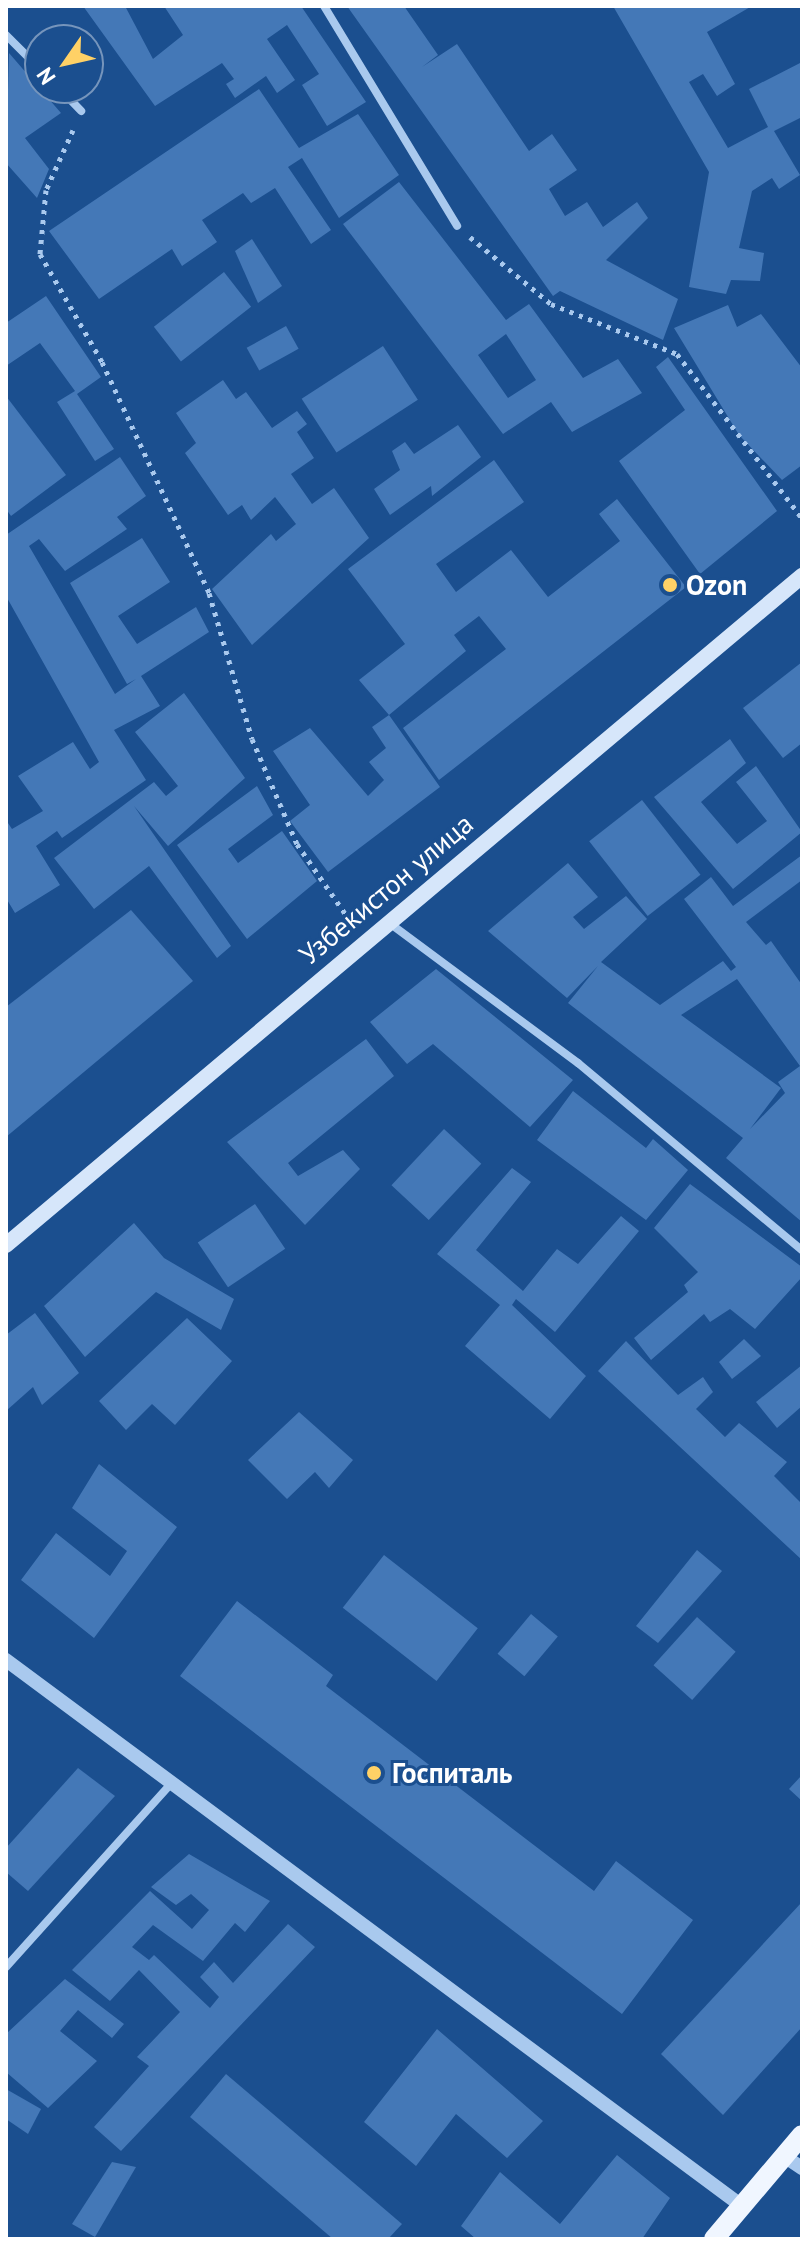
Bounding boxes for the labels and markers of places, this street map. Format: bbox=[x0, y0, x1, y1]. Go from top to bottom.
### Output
place label: Ozon bbox=[686, 568, 747, 602]
marker: Ozon bbox=[661, 576, 679, 594]
place label: Госпиталь bbox=[392, 1756, 513, 1790]
marker: Госпиталь bbox=[363, 1762, 385, 1784]

